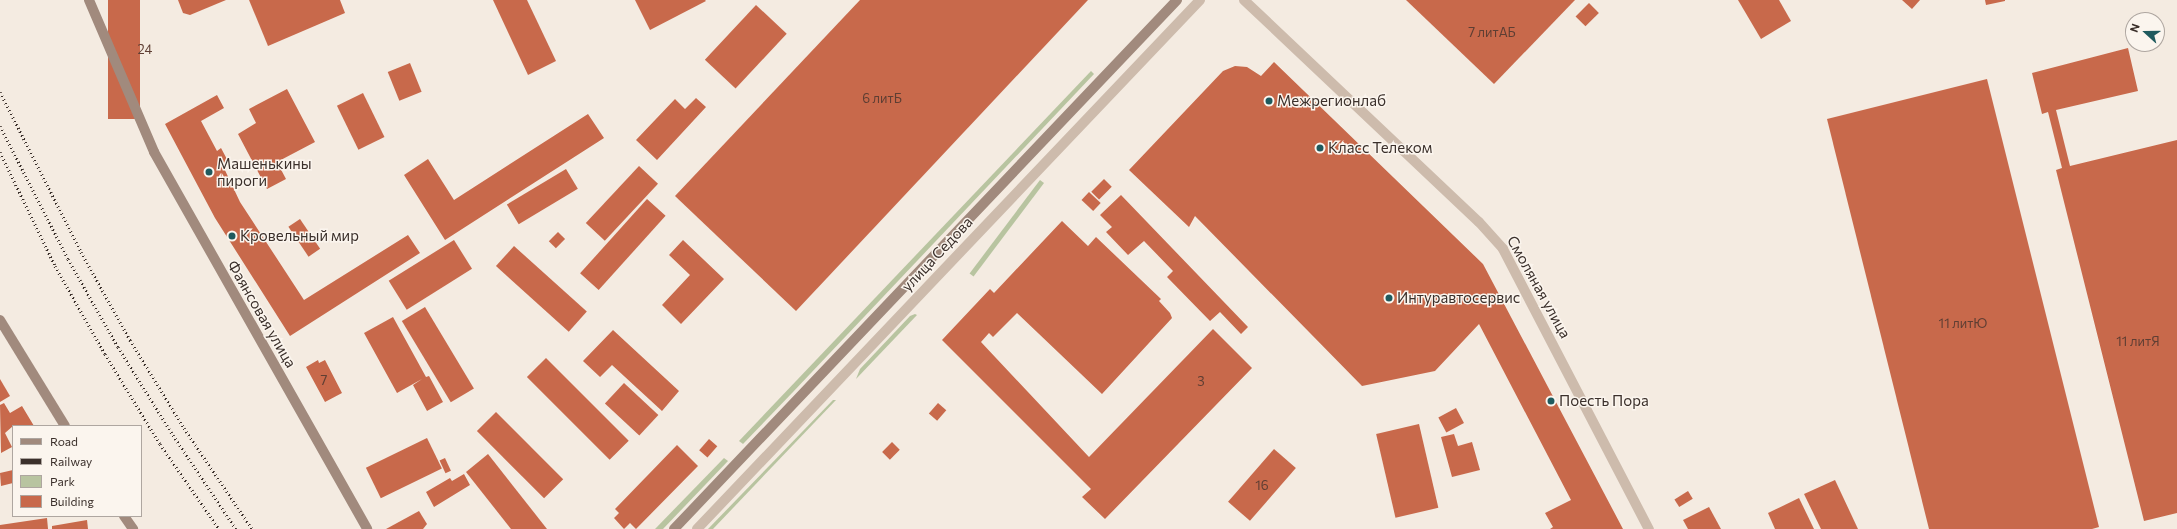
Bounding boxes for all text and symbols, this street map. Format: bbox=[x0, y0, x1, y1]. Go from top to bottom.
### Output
north arrow bbox=[2125, 12, 2165, 52]
text: N bbox=[2127, 22, 2142, 34]
house number: 7 литАБ bbox=[1468, 24, 1516, 40]
house number: 24 bbox=[138, 41, 152, 57]
house number: 6 литБ bbox=[862, 90, 902, 106]
place label: Межрегионлаб bbox=[1277, 92, 1386, 110]
marker: Межрегионлаб bbox=[1264, 96, 1274, 106]
place label: Класс Телеком bbox=[1328, 139, 1432, 157]
marker: Класс Телеком bbox=[1315, 143, 1325, 153]
place label: Машенькины пироги bbox=[217, 154, 312, 189]
marker: Машенькины пироги bbox=[204, 167, 214, 177]
street label: улица Седова bbox=[898, 213, 976, 295]
place label: Кровельный мир bbox=[240, 227, 359, 245]
marker: Кровельный мир bbox=[227, 231, 237, 241]
street label: Смоляная улица bbox=[1503, 233, 1575, 341]
street label: Фаянсовая улица bbox=[224, 257, 300, 371]
place label: Интуравтосервис bbox=[1397, 289, 1520, 307]
marker: Интуравтосервис bbox=[1384, 293, 1394, 303]
house number: 11 литЮ bbox=[1939, 315, 1987, 331]
house number: 11 литЯ bbox=[2116, 333, 2160, 349]
house number: 7 bbox=[321, 372, 327, 388]
house number: 3 bbox=[1197, 373, 1205, 389]
place label: Поесть Пора bbox=[1559, 392, 1649, 410]
marker: Поесть Пора bbox=[1546, 396, 1556, 406]
legend bbox=[12, 425, 142, 517]
text: Road bbox=[50, 434, 78, 448]
text: Railway bbox=[50, 454, 92, 468]
text: Park bbox=[50, 474, 75, 488]
house number: 16 bbox=[1255, 477, 1269, 493]
text: Building bbox=[50, 494, 94, 508]

